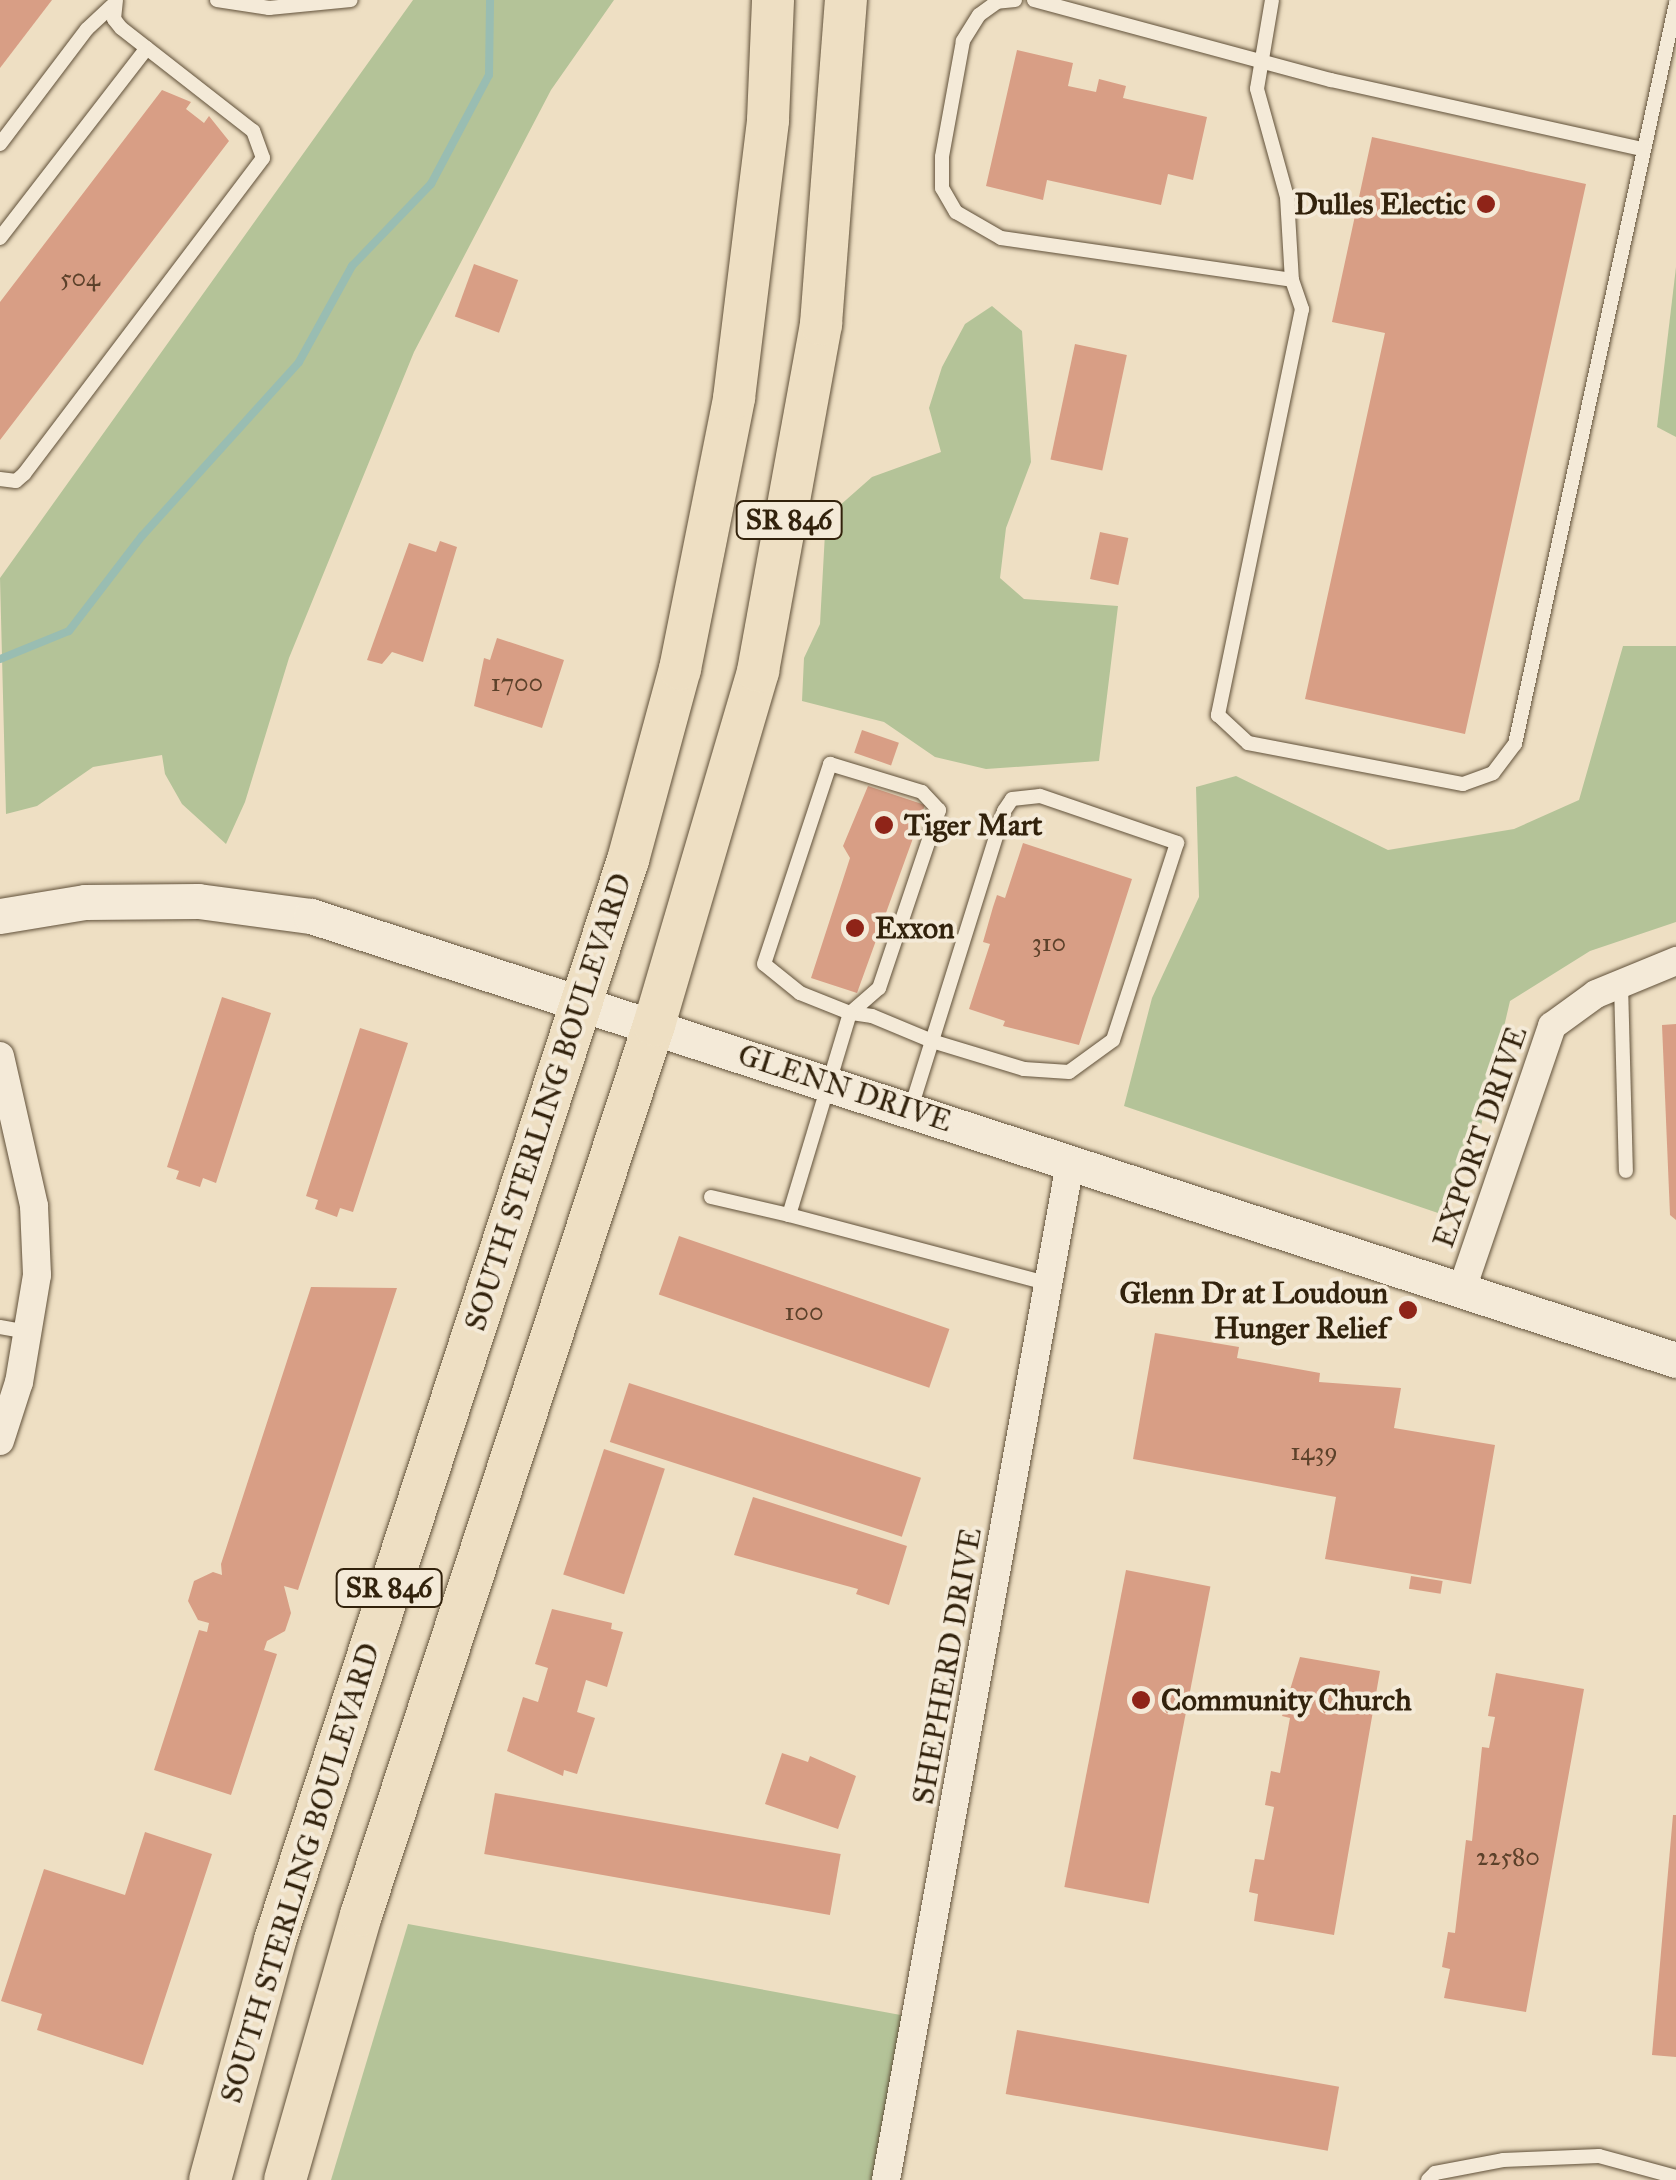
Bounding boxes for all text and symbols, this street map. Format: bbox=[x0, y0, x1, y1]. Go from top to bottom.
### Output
place label: Dulles Electic bbox=[1294, 186, 1466, 222]
marker: Dulles Electic bbox=[1475, 193, 1497, 215]
house number: 504 bbox=[60, 263, 100, 293]
road number: SR 846 bbox=[734, 497, 844, 543]
house number: 1700 bbox=[491, 668, 543, 698]
place label: Tiger Mart bbox=[904, 807, 1042, 843]
marker: Tiger Mart bbox=[873, 814, 895, 836]
street label: SOUTH STERLING BOULEVARD bbox=[457, 869, 639, 1335]
place label: Exxon bbox=[875, 910, 954, 946]
marker: Exxon bbox=[844, 917, 866, 939]
house number: 310 bbox=[1032, 928, 1066, 958]
street label: EXPORT DRIVE bbox=[1425, 1022, 1535, 1252]
street label: GLENN DRIVE bbox=[734, 1036, 956, 1140]
place label: Glenn Dr at Loudoun Hunger Relief bbox=[1119, 1275, 1388, 1346]
house number: 100 bbox=[785, 1297, 823, 1327]
marker: Glenn Dr at Loudoun Hunger Relief bbox=[1397, 1299, 1419, 1321]
house number: 1439 bbox=[1290, 1437, 1338, 1467]
street label: SHEPHERD DRIVE bbox=[905, 1525, 989, 1807]
road number: SR 846 bbox=[334, 1565, 444, 1611]
street label: SOUTH STERLING BOULEVARD bbox=[213, 1639, 387, 2107]
place label: Community Church bbox=[1161, 1682, 1412, 1718]
marker: Community Church bbox=[1130, 1689, 1152, 1711]
house number: 22580 bbox=[1476, 1842, 1540, 1872]

